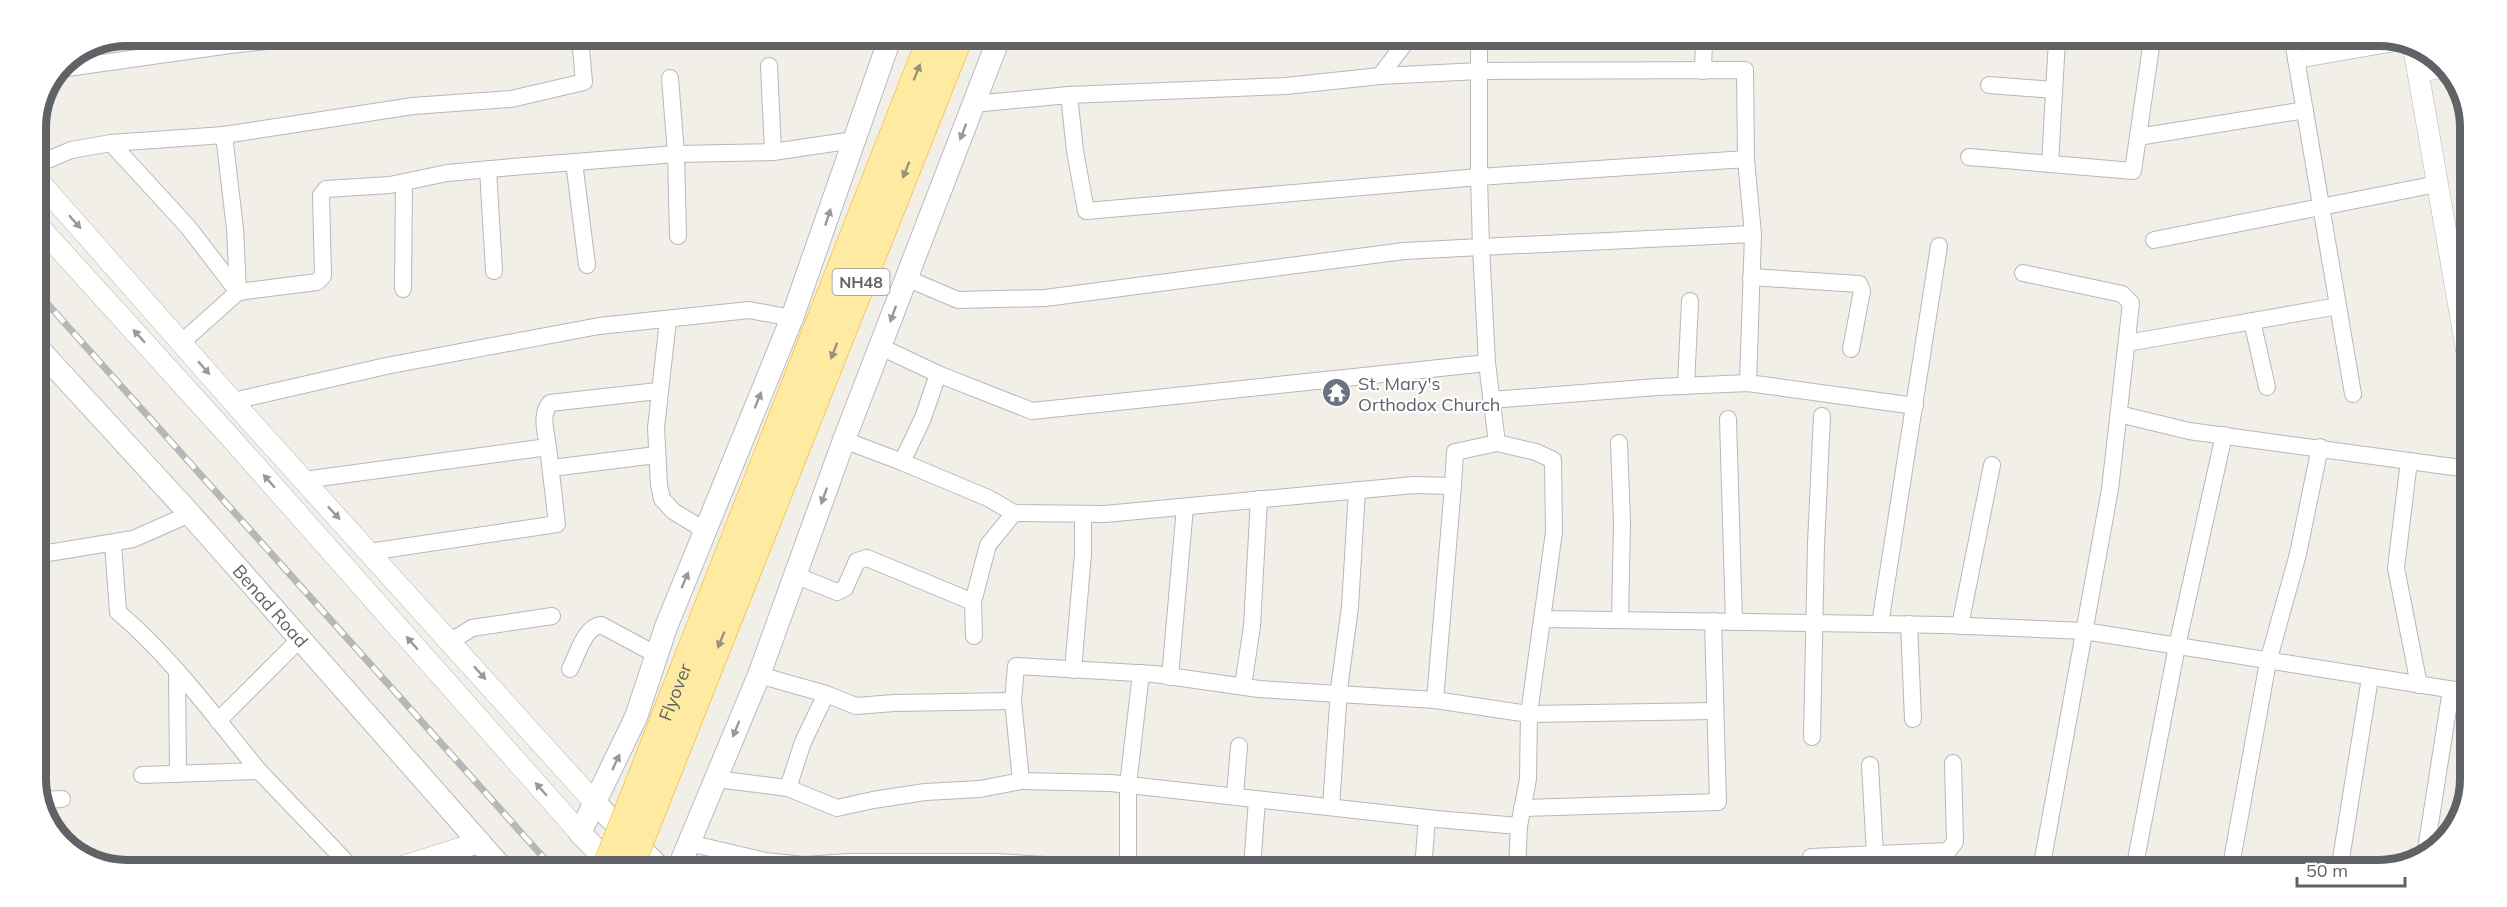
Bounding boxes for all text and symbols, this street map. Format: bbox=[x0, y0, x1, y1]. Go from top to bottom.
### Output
one-way arrow bbox=[913, 62, 923, 80]
one-way arrow bbox=[957, 123, 967, 141]
one-way arrow bbox=[901, 161, 910, 179]
one-way arrow bbox=[824, 208, 833, 226]
one-way arrow bbox=[68, 214, 82, 229]
road number: NH48 bbox=[832, 269, 890, 295]
one-way arrow bbox=[888, 305, 898, 323]
one-way arrow bbox=[133, 329, 146, 344]
one-way arrow bbox=[829, 342, 838, 360]
one-way arrow bbox=[197, 360, 210, 375]
place label: St. Mary's Orthodox Church bbox=[1358, 372, 1500, 416]
temple icon: St. Mary's Orthodox Church bbox=[1321, 377, 1353, 409]
one-way arrow bbox=[753, 390, 763, 408]
one-way arrow bbox=[263, 474, 276, 489]
one-way arrow bbox=[819, 487, 828, 505]
one-way arrow bbox=[327, 506, 341, 521]
street label: Benad Road bbox=[228, 559, 313, 652]
one-way arrow bbox=[681, 571, 690, 589]
one-way arrow bbox=[715, 632, 725, 650]
one-way arrow bbox=[406, 636, 419, 651]
street label: Flyover bbox=[653, 659, 696, 724]
one-way arrow bbox=[473, 665, 487, 680]
one-way arrow bbox=[731, 720, 740, 738]
one-way arrow bbox=[611, 754, 620, 771]
one-way arrow bbox=[534, 782, 548, 797]
scale bar bbox=[2297, 850, 2405, 888]
text: 50 m bbox=[2306, 859, 2348, 882]

